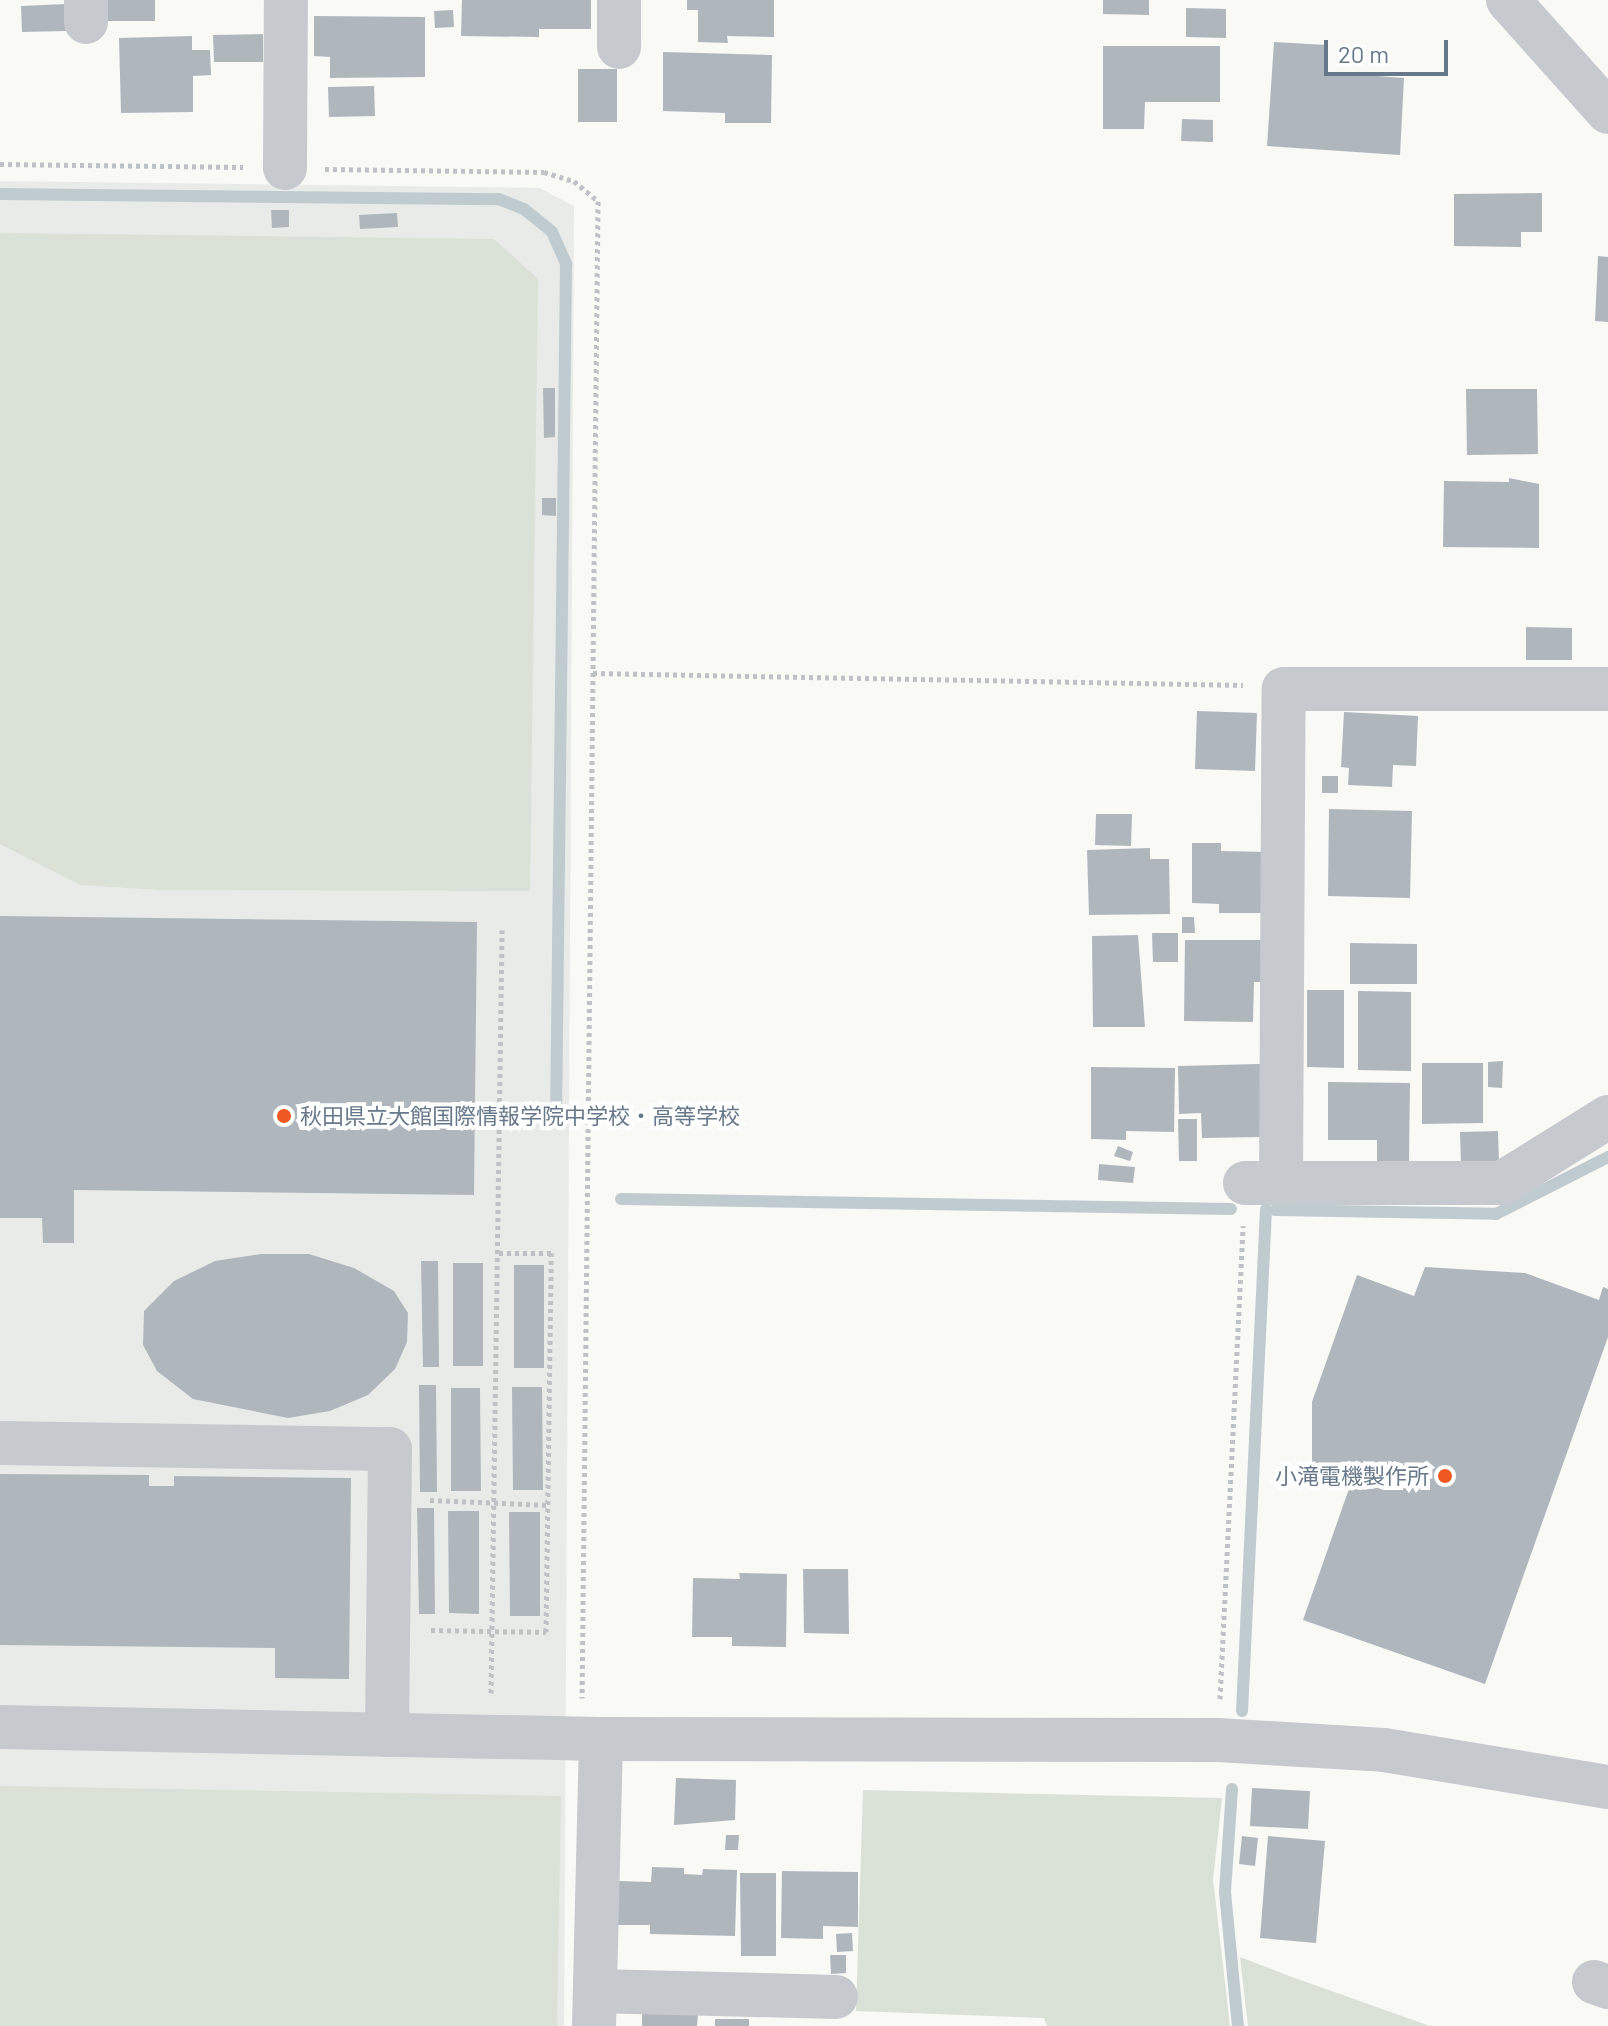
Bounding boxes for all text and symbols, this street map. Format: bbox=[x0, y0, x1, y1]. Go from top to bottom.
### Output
scale bar bbox=[1328, 24, 1452, 74]
text: 20 m bbox=[1338, 39, 1389, 68]
place label: 秋田県立大館国際情報学院中学校・高等学校 bbox=[300, 1103, 740, 1129]
marker: 秋田県立大館国際情報学院中学校・高等学校 bbox=[275, 1107, 293, 1125]
place label: 小滝電機製作所 bbox=[1275, 1463, 1429, 1489]
marker: 小滝電機製作所 bbox=[1436, 1467, 1454, 1485]

